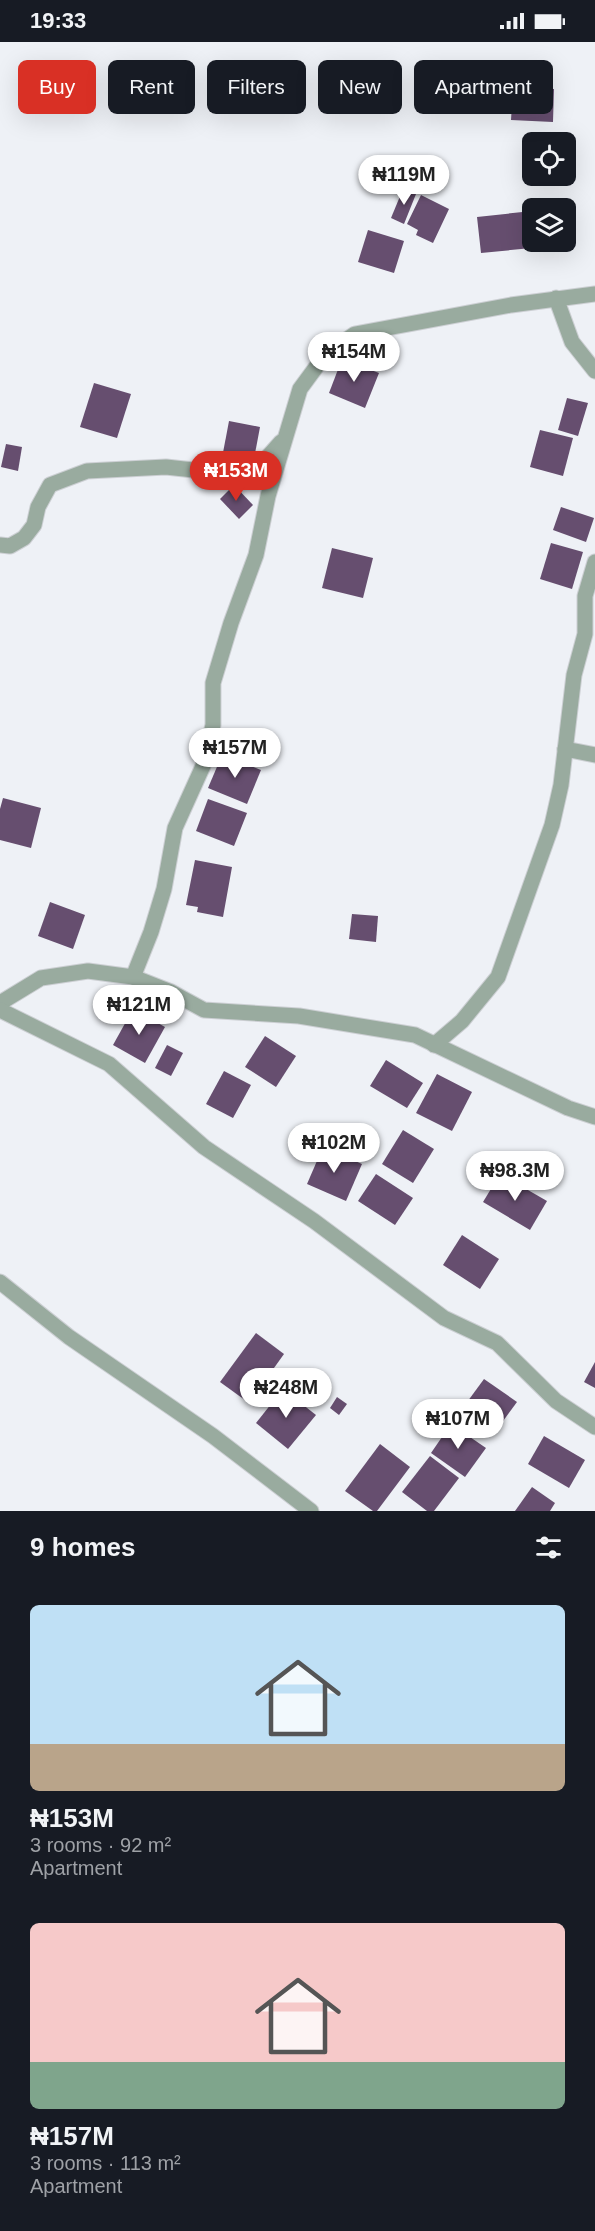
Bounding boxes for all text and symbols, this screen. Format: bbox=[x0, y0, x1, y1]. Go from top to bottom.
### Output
text: 19:33 bbox=[30, 8, 86, 33]
chip: Buy bbox=[18, 60, 96, 114]
chip: Rent bbox=[108, 60, 195, 114]
chip: Filters bbox=[207, 60, 306, 114]
chip: New bbox=[318, 60, 402, 114]
chip: Apartment bbox=[414, 60, 553, 114]
map controls bbox=[522, 132, 576, 252]
button: locate bbox=[522, 132, 576, 186]
pin: ₦119M bbox=[362, 155, 446, 206]
text: ₦119M bbox=[372, 163, 436, 185]
button: layers bbox=[522, 198, 576, 252]
pin: ₦154M bbox=[312, 332, 396, 383]
text: ₦154M bbox=[322, 340, 386, 362]
pin: ₦153M bbox=[194, 451, 278, 502]
text: ₦153M bbox=[204, 459, 268, 481]
pin: ₦157M bbox=[193, 728, 277, 779]
text: ₦157M bbox=[203, 736, 267, 758]
pin: ₦121M bbox=[97, 985, 181, 1036]
text: ₦121M bbox=[107, 993, 171, 1015]
pin: ₦102M bbox=[292, 1123, 376, 1174]
text: ₦102M bbox=[302, 1131, 366, 1153]
pin: ₦98.3M bbox=[466, 1151, 564, 1202]
text: ₦98.3M bbox=[480, 1159, 550, 1181]
pin: ₦248M bbox=[244, 1368, 328, 1419]
text: ₦248M bbox=[254, 1376, 318, 1398]
pin: ₦107M bbox=[416, 1399, 500, 1450]
text: ₦107M bbox=[426, 1407, 490, 1429]
icon: filters bbox=[532, 1531, 565, 1564]
text: 9 homes bbox=[30, 1532, 136, 1562]
icon: home bbox=[244, 1644, 352, 1752]
text: ₦153M bbox=[30, 1803, 114, 1833]
text: 3 rooms · 92 m² bbox=[30, 1834, 171, 1856]
text: Apartment bbox=[30, 1857, 122, 1879]
icon: home bbox=[244, 1962, 352, 2070]
text: ₦157M bbox=[30, 2121, 114, 2151]
text: 3 rooms · 113 m² bbox=[30, 2152, 181, 2174]
text: Apartment bbox=[30, 2175, 122, 2197]

